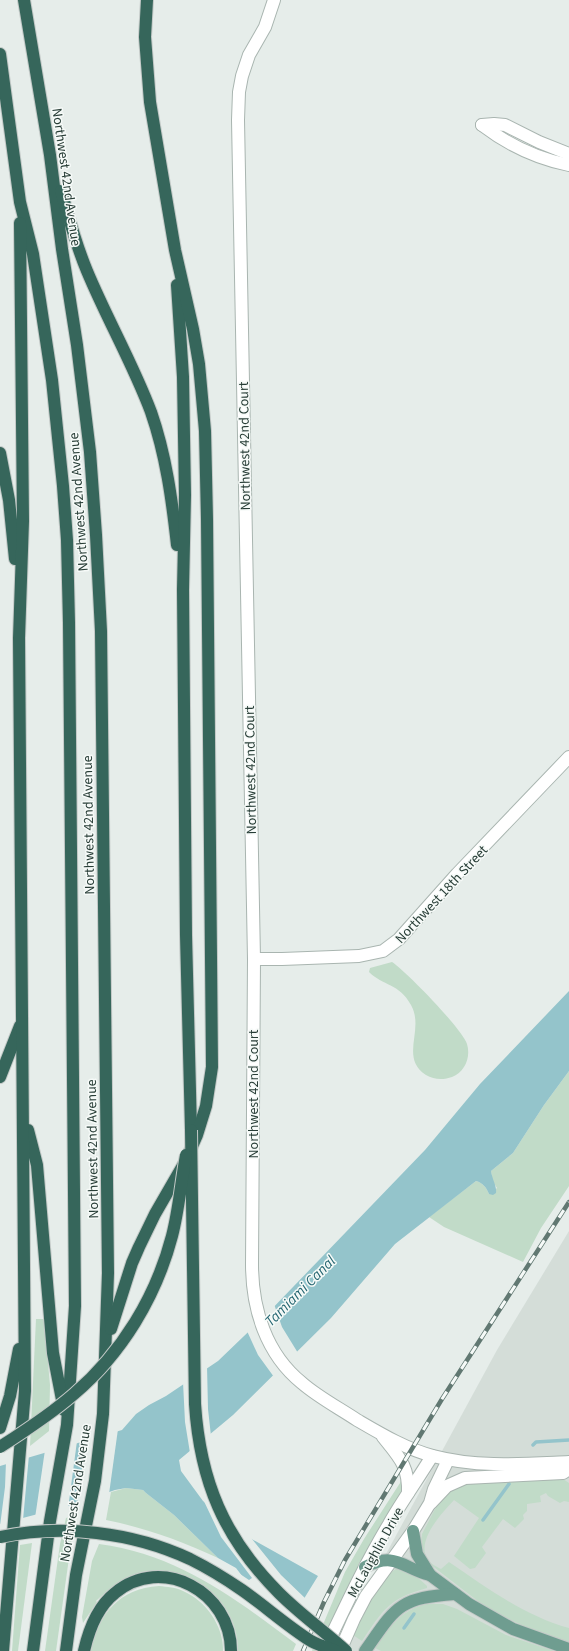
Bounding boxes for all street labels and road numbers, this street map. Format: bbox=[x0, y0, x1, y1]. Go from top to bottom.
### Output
street label: Northwest 42nd Avenue bbox=[46, 107, 86, 248]
street label: Northwest 42nd Court bbox=[234, 381, 256, 511]
street label: Northwest 42nd Avenue bbox=[64, 432, 94, 572]
street label: Northwest 42nd Court bbox=[240, 705, 262, 835]
street label: Northwest 42nd Avenue bbox=[78, 755, 100, 895]
street label: Northwest 18th Street bbox=[391, 841, 493, 948]
street label: Northwest 42nd Court bbox=[244, 1029, 264, 1158]
street label: Northwest 42nd Avenue bbox=[82, 1079, 104, 1219]
street label: Northwest 42nd Avenue bbox=[55, 1423, 97, 1563]
street label: McLaughlin Drive bbox=[343, 1504, 409, 1601]

